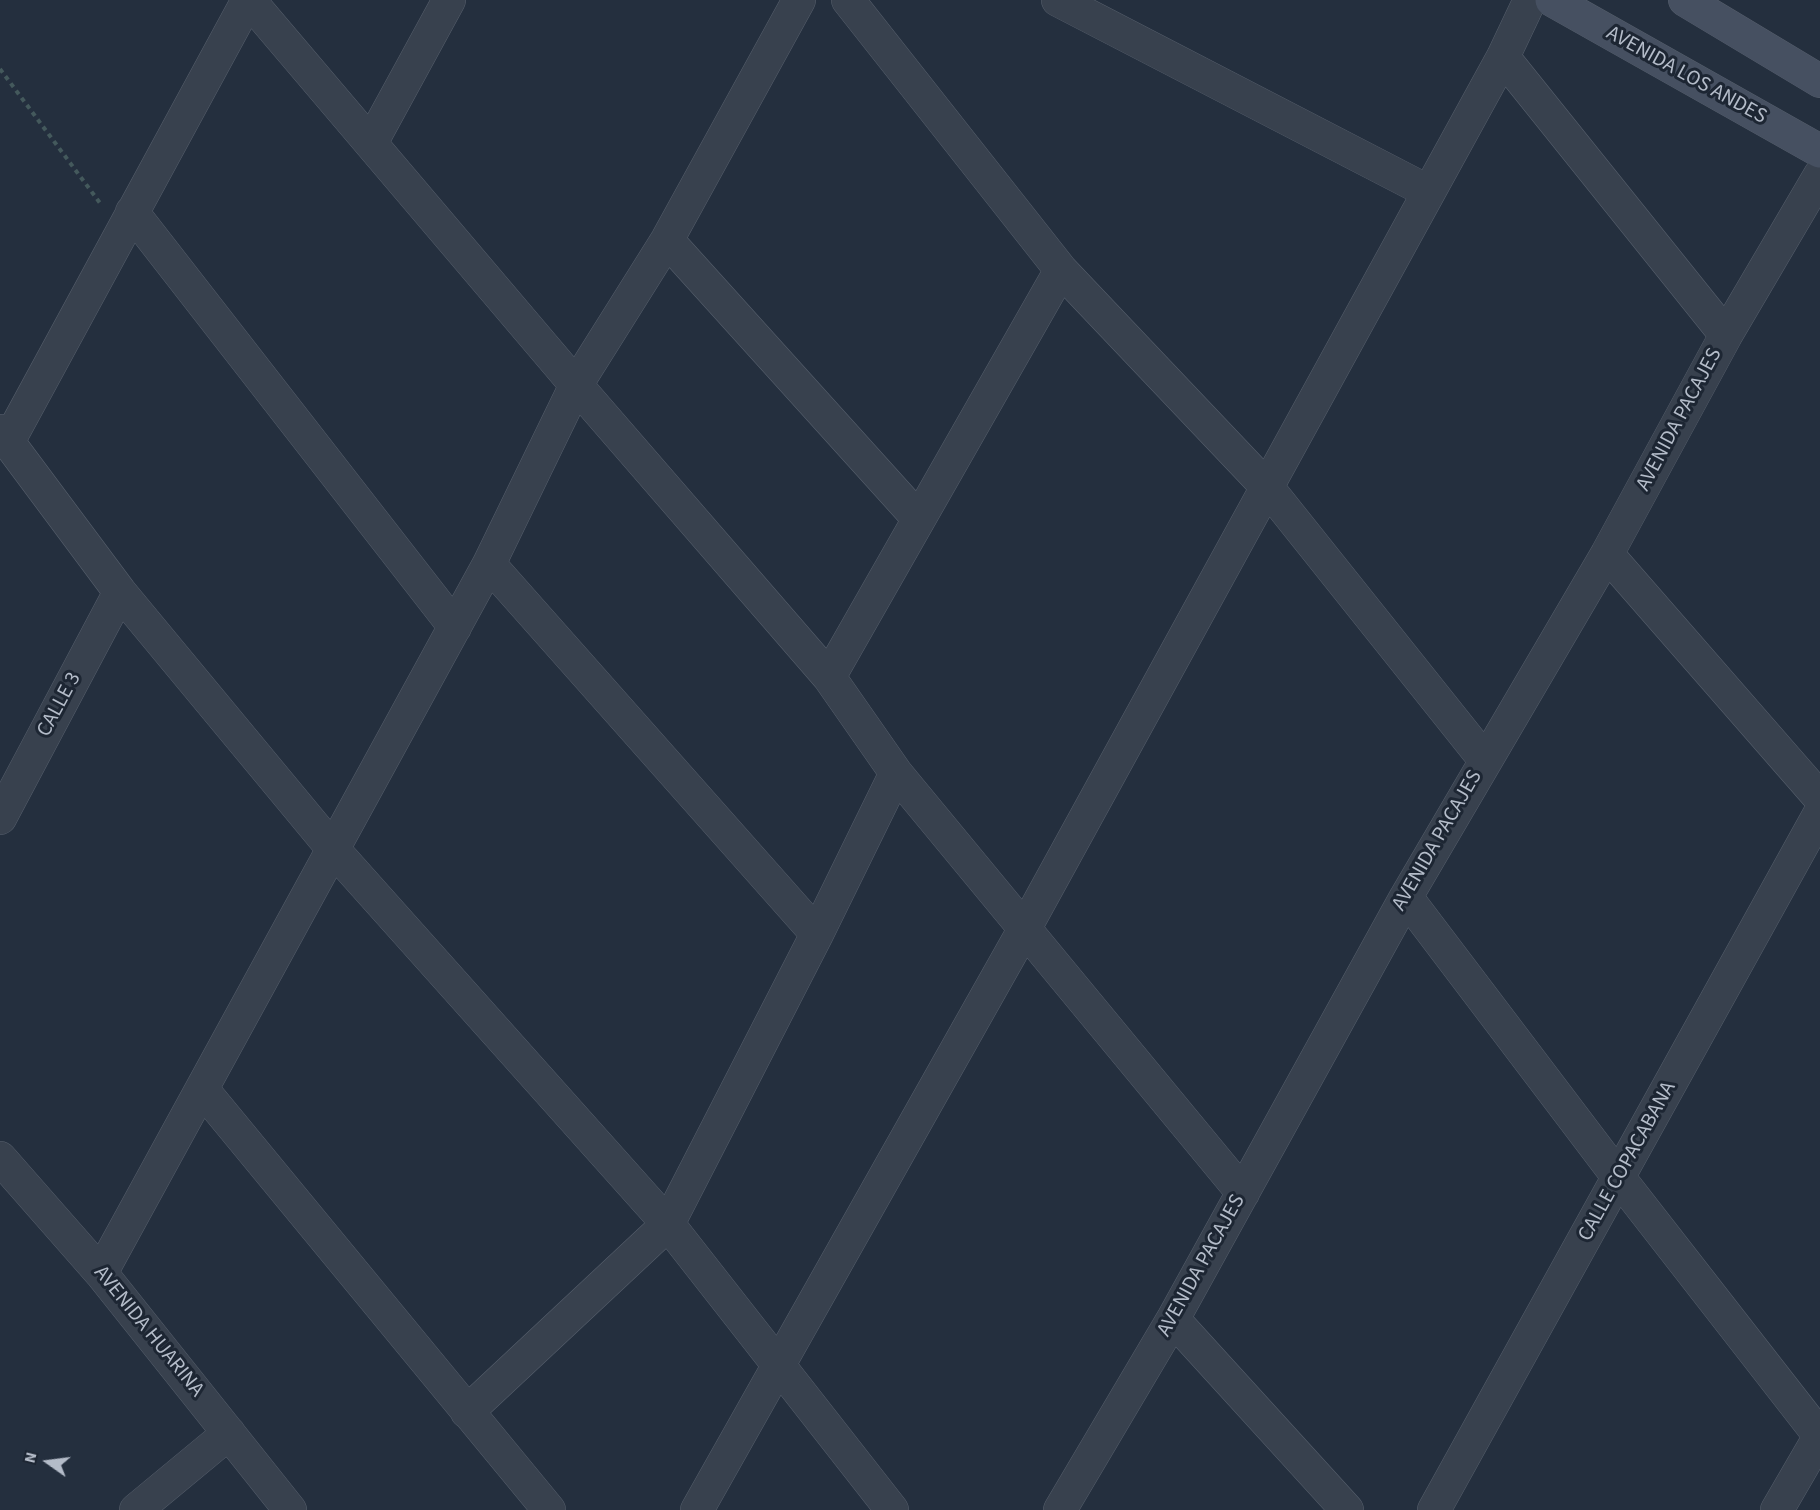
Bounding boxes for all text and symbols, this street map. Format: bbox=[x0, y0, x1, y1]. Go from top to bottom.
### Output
street label: AVENIDA LOS ANDES bbox=[1601, 21, 1771, 131]
street label: AVENIDA PACAJES bbox=[1632, 344, 1728, 496]
street label: CALLE 3 bbox=[33, 668, 87, 742]
street label: AVENIDA PACAJES bbox=[1388, 766, 1488, 916]
street label: CALLE COPACABANA bbox=[1574, 1078, 1682, 1246]
street label: AVENIDA PACAJES bbox=[1153, 1191, 1251, 1341]
street label: AVENIDA HUARINA bbox=[87, 1261, 209, 1403]
north arrow bbox=[18, 1432, 78, 1492]
text: N bbox=[19, 1450, 42, 1465]

